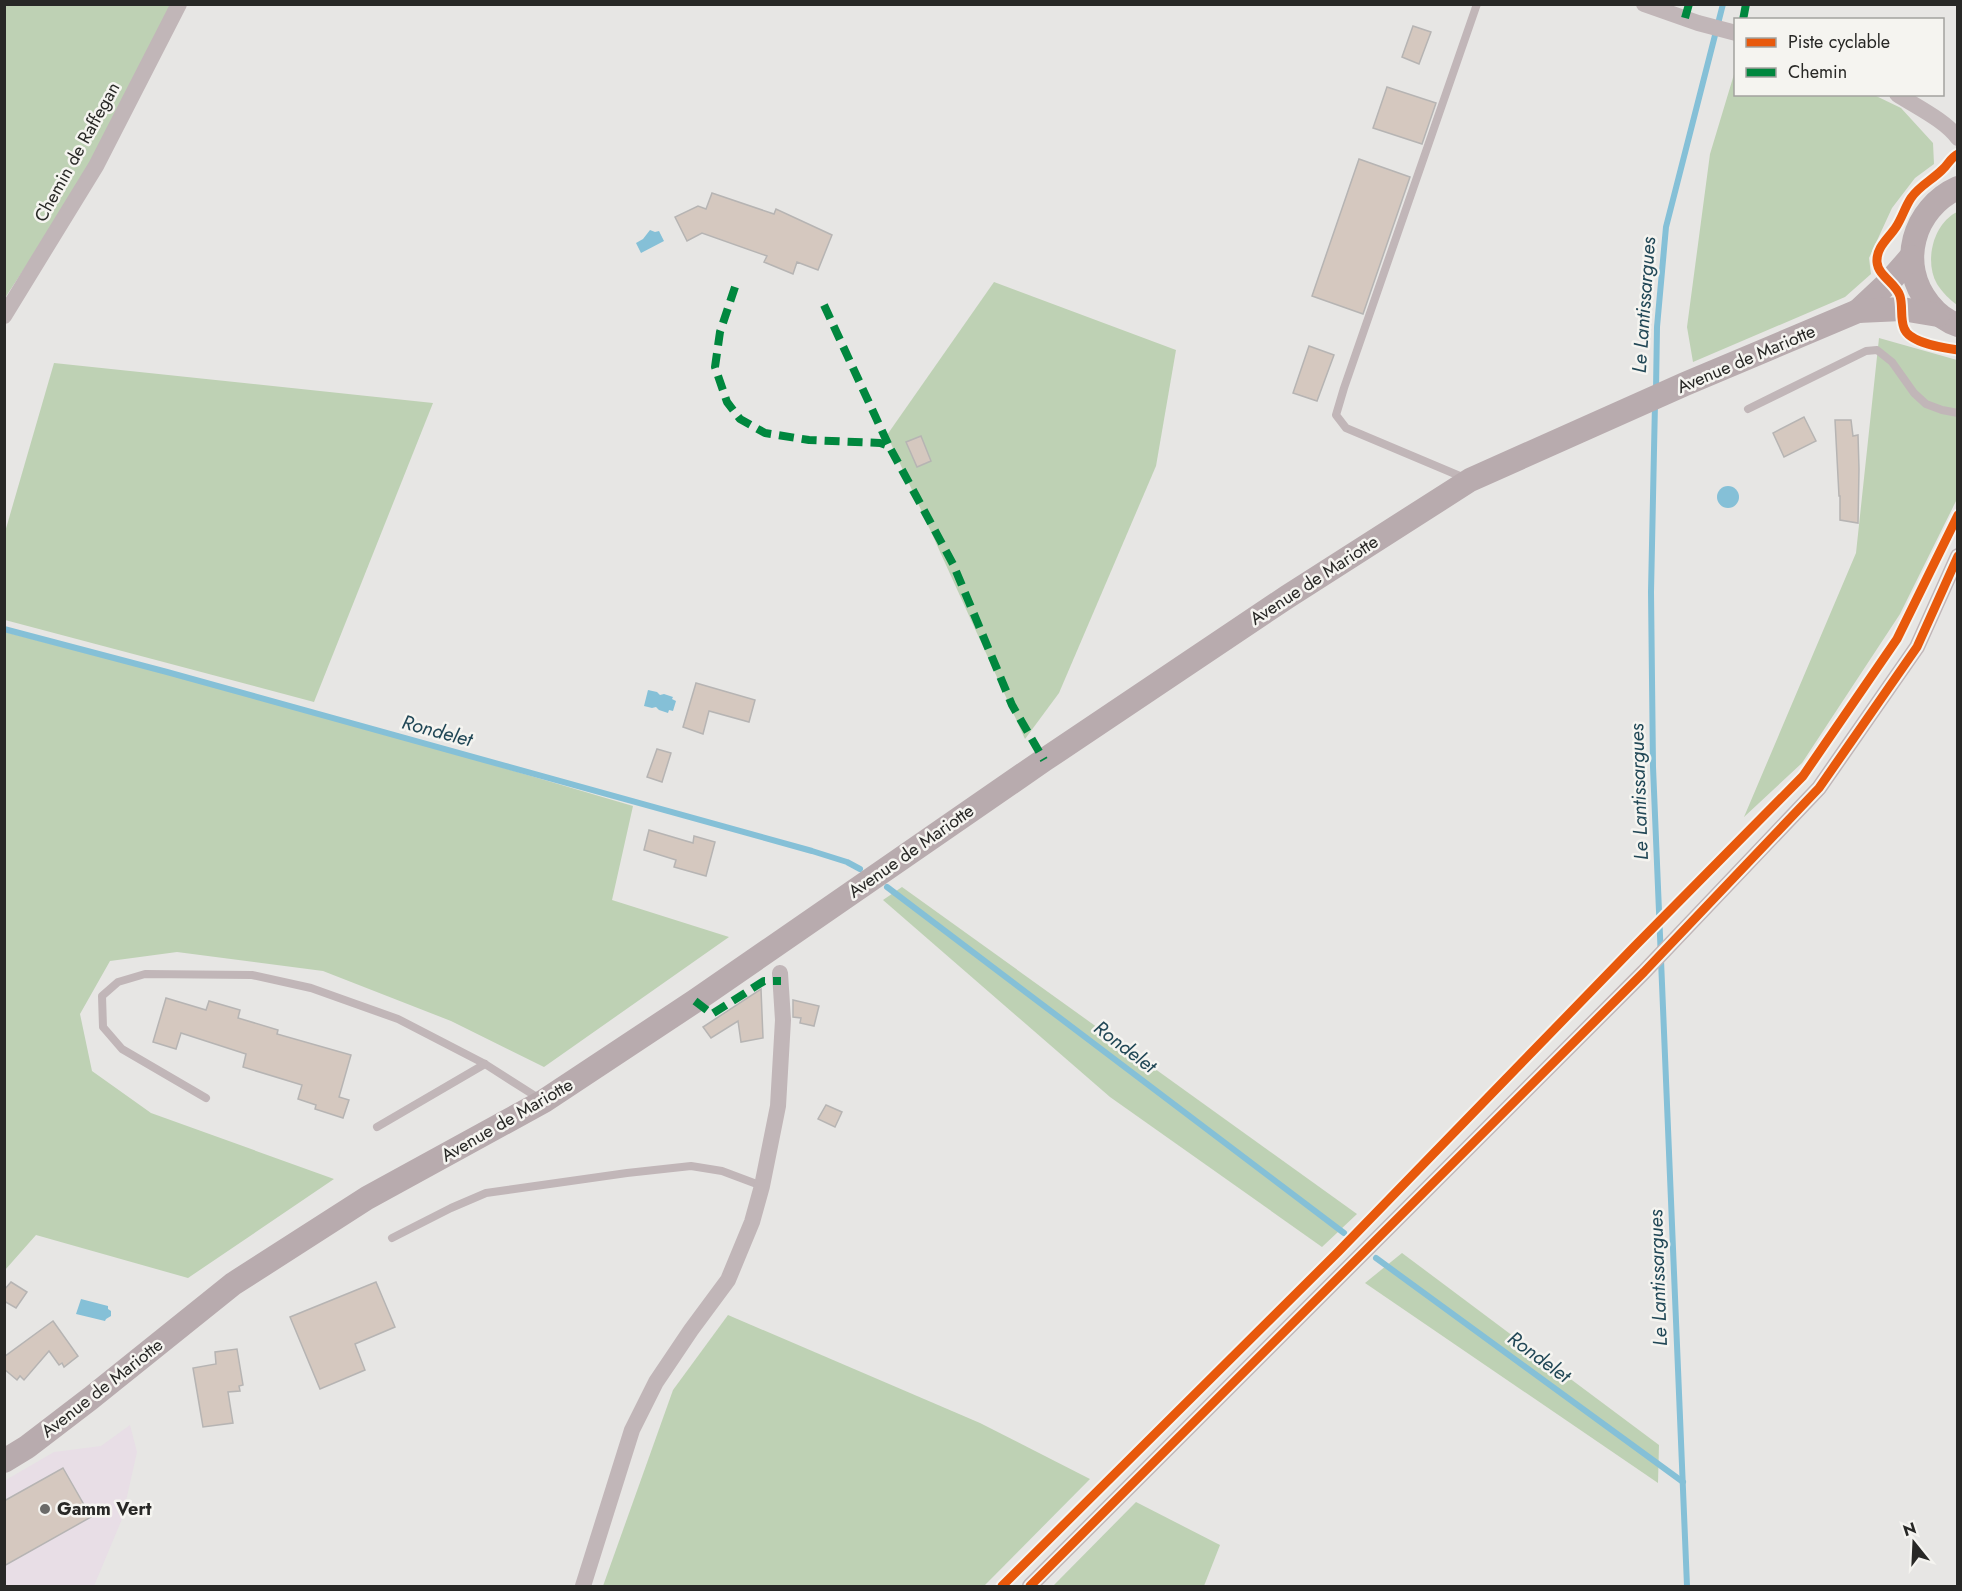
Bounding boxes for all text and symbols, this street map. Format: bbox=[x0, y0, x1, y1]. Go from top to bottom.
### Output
legend bbox=[1734, 18, 1944, 96]
text: Piste cyclable bbox=[1788, 29, 1890, 55]
text: Chemin bbox=[1788, 59, 1847, 85]
street label: Chemin de Raffegan bbox=[28, 77, 126, 227]
water label: Le Lantissargues bbox=[1625, 236, 1663, 374]
street label: Avenue de Mariotte bbox=[1673, 318, 1819, 400]
street label: Avenue de Mariotte bbox=[1245, 529, 1383, 631]
water label: Rondelet bbox=[399, 708, 477, 755]
water label: Le Lantissargues bbox=[1622, 723, 1656, 861]
street label: Avenue de Mariotte bbox=[843, 798, 979, 904]
water label: Rondelet bbox=[1088, 1014, 1163, 1081]
street label: Avenue de Mariotte bbox=[436, 1072, 578, 1168]
water label: Le Lantissargues bbox=[1641, 1209, 1675, 1347]
water label: Rondelet bbox=[1501, 1324, 1578, 1391]
street label: Avenue de Mariotte bbox=[36, 1332, 168, 1444]
place label: Gamm Vert bbox=[57, 1496, 152, 1522]
marker: Gamm Vert bbox=[38, 1502, 52, 1516]
north arrow bbox=[1884, 1513, 1944, 1573]
text: N bbox=[1900, 1516, 1919, 1542]

